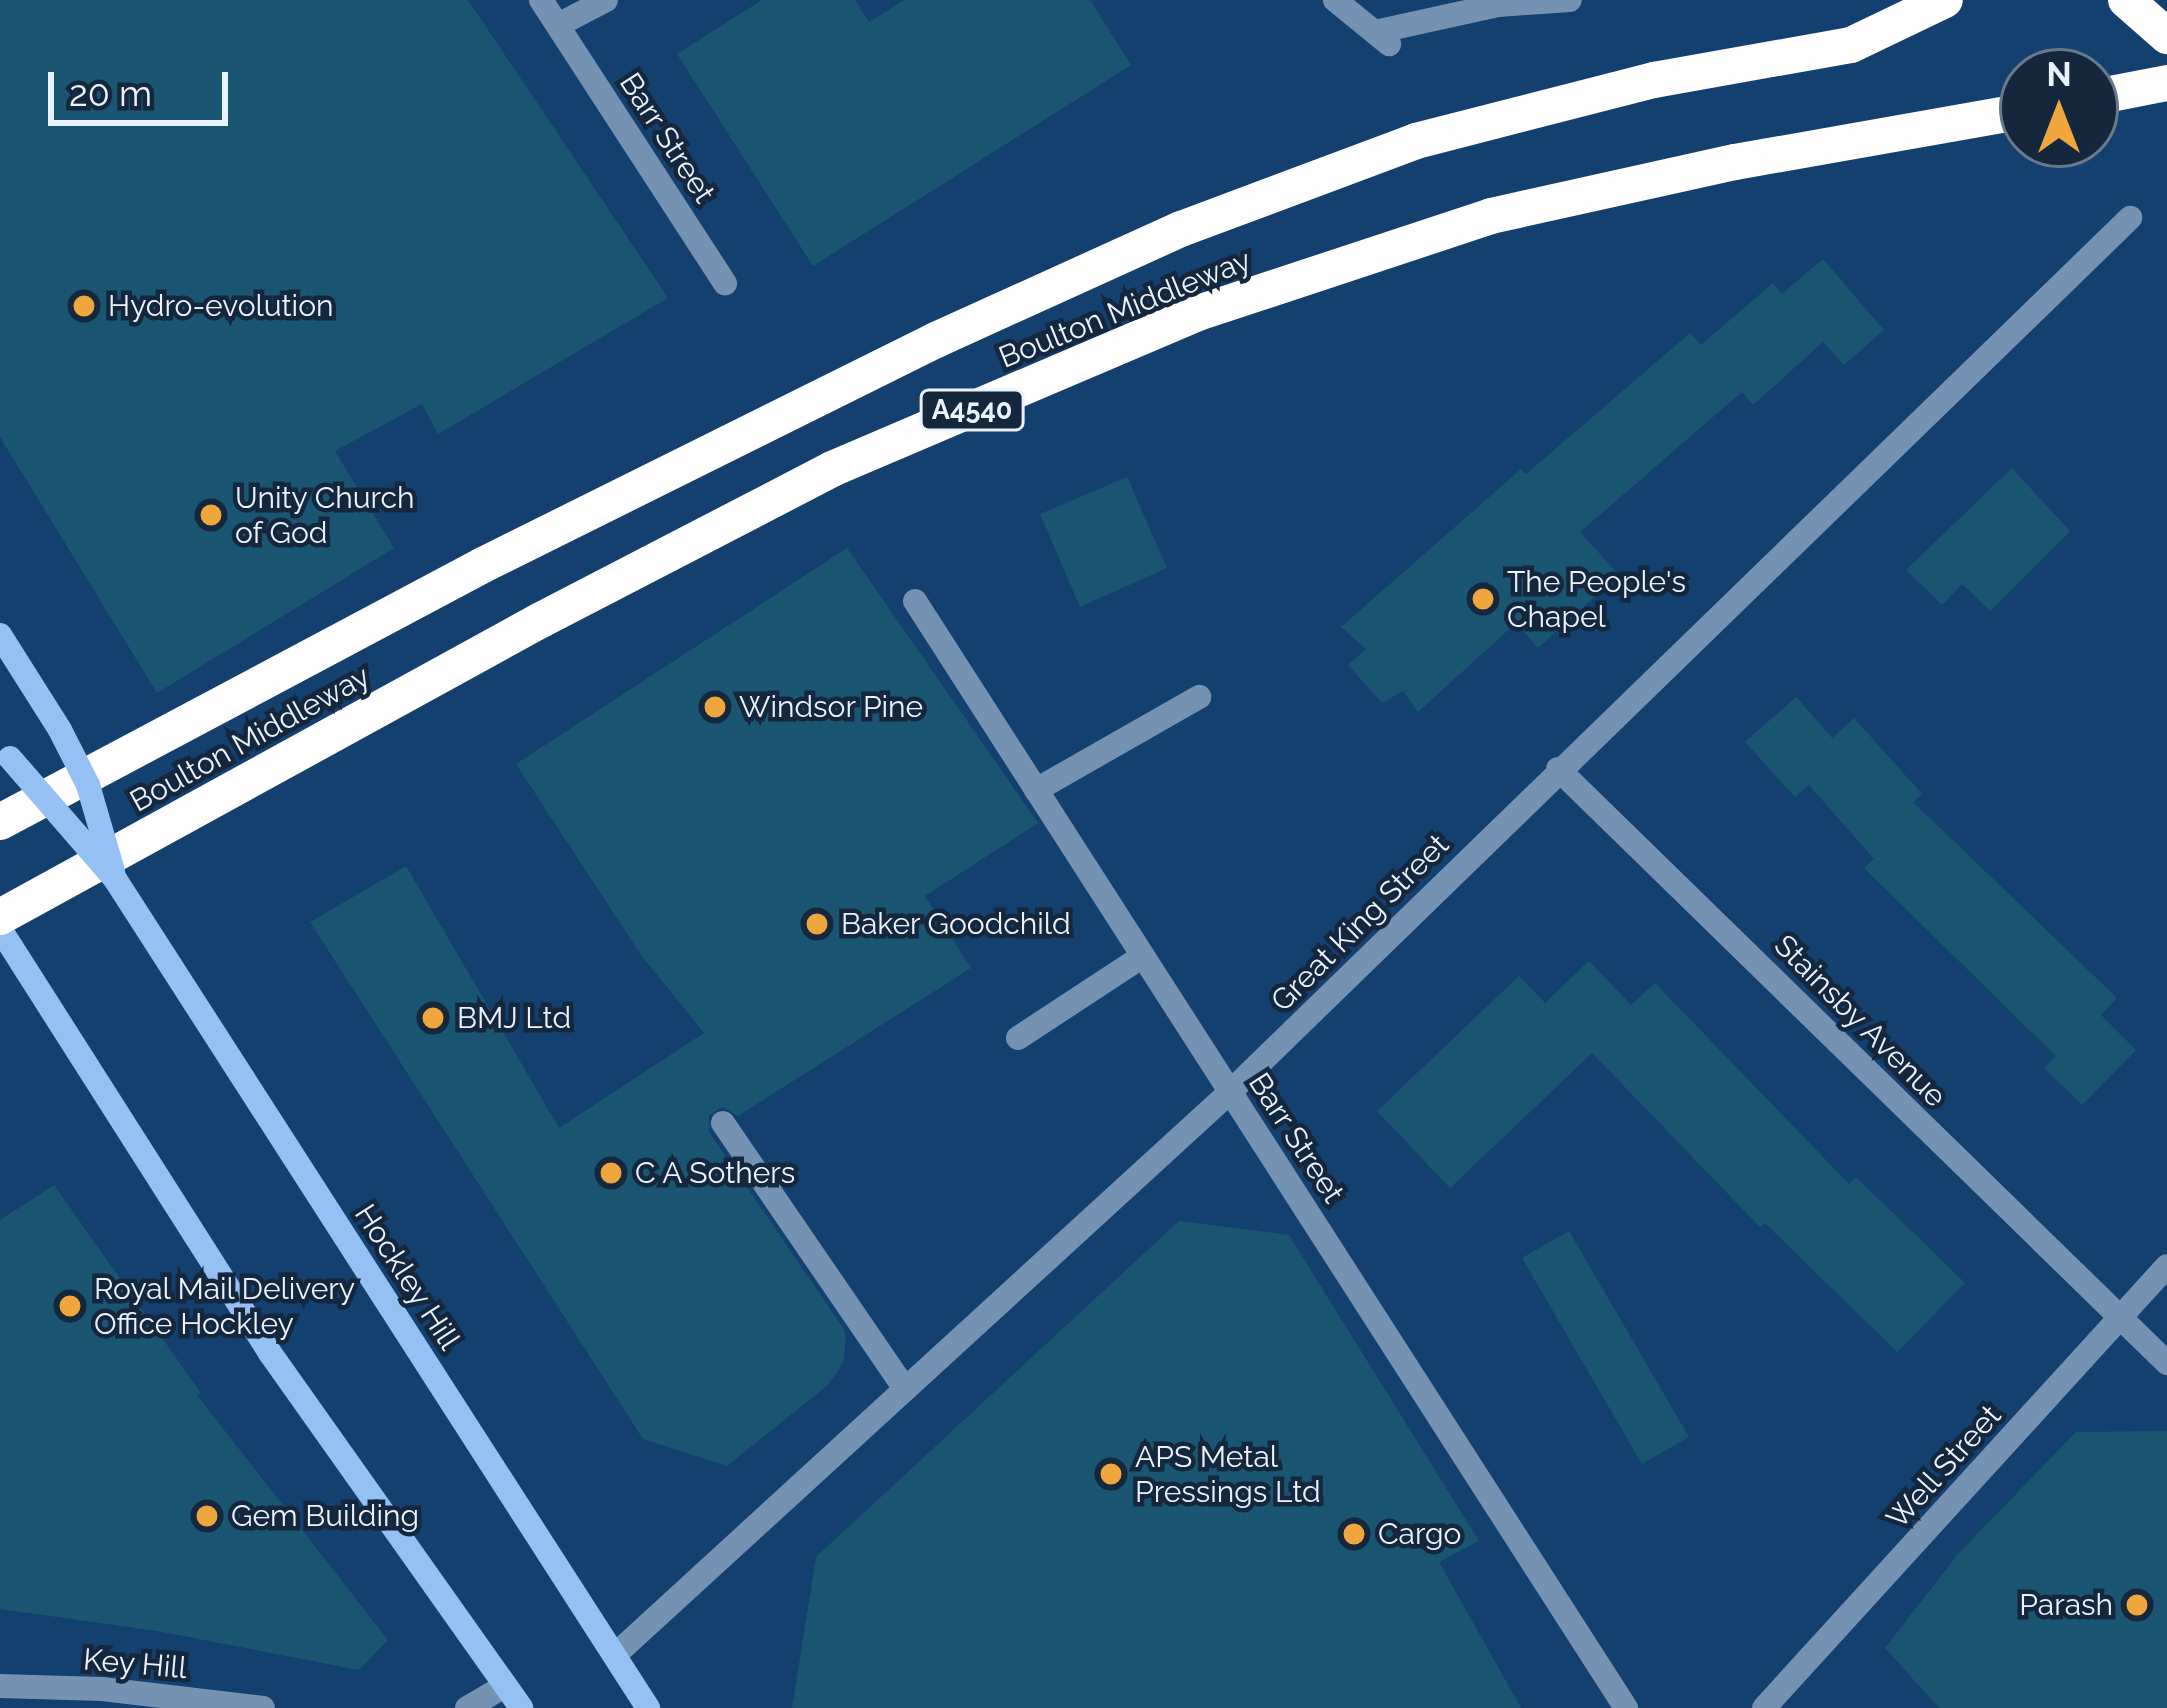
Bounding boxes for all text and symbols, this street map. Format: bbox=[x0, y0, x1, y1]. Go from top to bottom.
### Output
scale bar bbox=[54, 48, 234, 122]
north arrow bbox=[1999, 48, 2119, 168]
text: N bbox=[2046, 55, 2072, 94]
street label: Barr Street bbox=[612, 66, 722, 210]
text: 20 m bbox=[69, 72, 152, 114]
street label: Boulton Middleway bbox=[994, 242, 1256, 376]
place label: Hydro-evolution bbox=[108, 288, 333, 324]
marker: Hydro-evolution bbox=[71, 293, 97, 319]
road number: A4540 bbox=[918, 389, 1026, 431]
place label: Unity Church of God bbox=[235, 480, 415, 550]
marker: Unity Church of God bbox=[198, 502, 224, 528]
place label: The People's Chapel bbox=[1507, 564, 1686, 634]
marker: The People's Chapel bbox=[1470, 586, 1496, 612]
street label: Boulton Middleway bbox=[124, 658, 376, 820]
place label: Windsor Pine bbox=[739, 689, 924, 725]
marker: Windsor Pine bbox=[702, 694, 728, 720]
street label: Great King Street bbox=[1264, 827, 1456, 1019]
place label: Baker Goodchild bbox=[841, 906, 1071, 942]
marker: Baker Goodchild bbox=[804, 911, 830, 937]
street label: Stainsby Avenue bbox=[1766, 927, 1954, 1115]
place label: BMJ Ltd bbox=[457, 1000, 571, 1036]
marker: BMJ Ltd bbox=[420, 1005, 446, 1031]
street label: Barr Street bbox=[1241, 1066, 1351, 1210]
place label: C A Sothers bbox=[635, 1155, 797, 1191]
marker: C A Sothers bbox=[598, 1160, 624, 1186]
street label: Hockley Hill bbox=[347, 1197, 467, 1357]
place label: Royal Mail Delivery Office Hockley bbox=[94, 1271, 357, 1342]
marker: Royal Mail Delivery Office Hockley bbox=[57, 1293, 83, 1319]
street label: Well Street bbox=[1879, 1398, 2009, 1536]
place label: APS Metal Pressings Ltd bbox=[1135, 1439, 1321, 1510]
marker: APS Metal Pressings Ltd bbox=[1098, 1461, 1124, 1487]
place label: Gem Building bbox=[231, 1498, 419, 1534]
marker: Gem Building bbox=[194, 1503, 220, 1529]
place label: Cargo bbox=[1378, 1516, 1461, 1552]
marker: Cargo bbox=[1341, 1521, 1367, 1547]
place label: Parash bbox=[2019, 1587, 2113, 1623]
marker: Parash bbox=[2124, 1592, 2150, 1618]
street label: Key Hill bbox=[81, 1642, 189, 1686]

